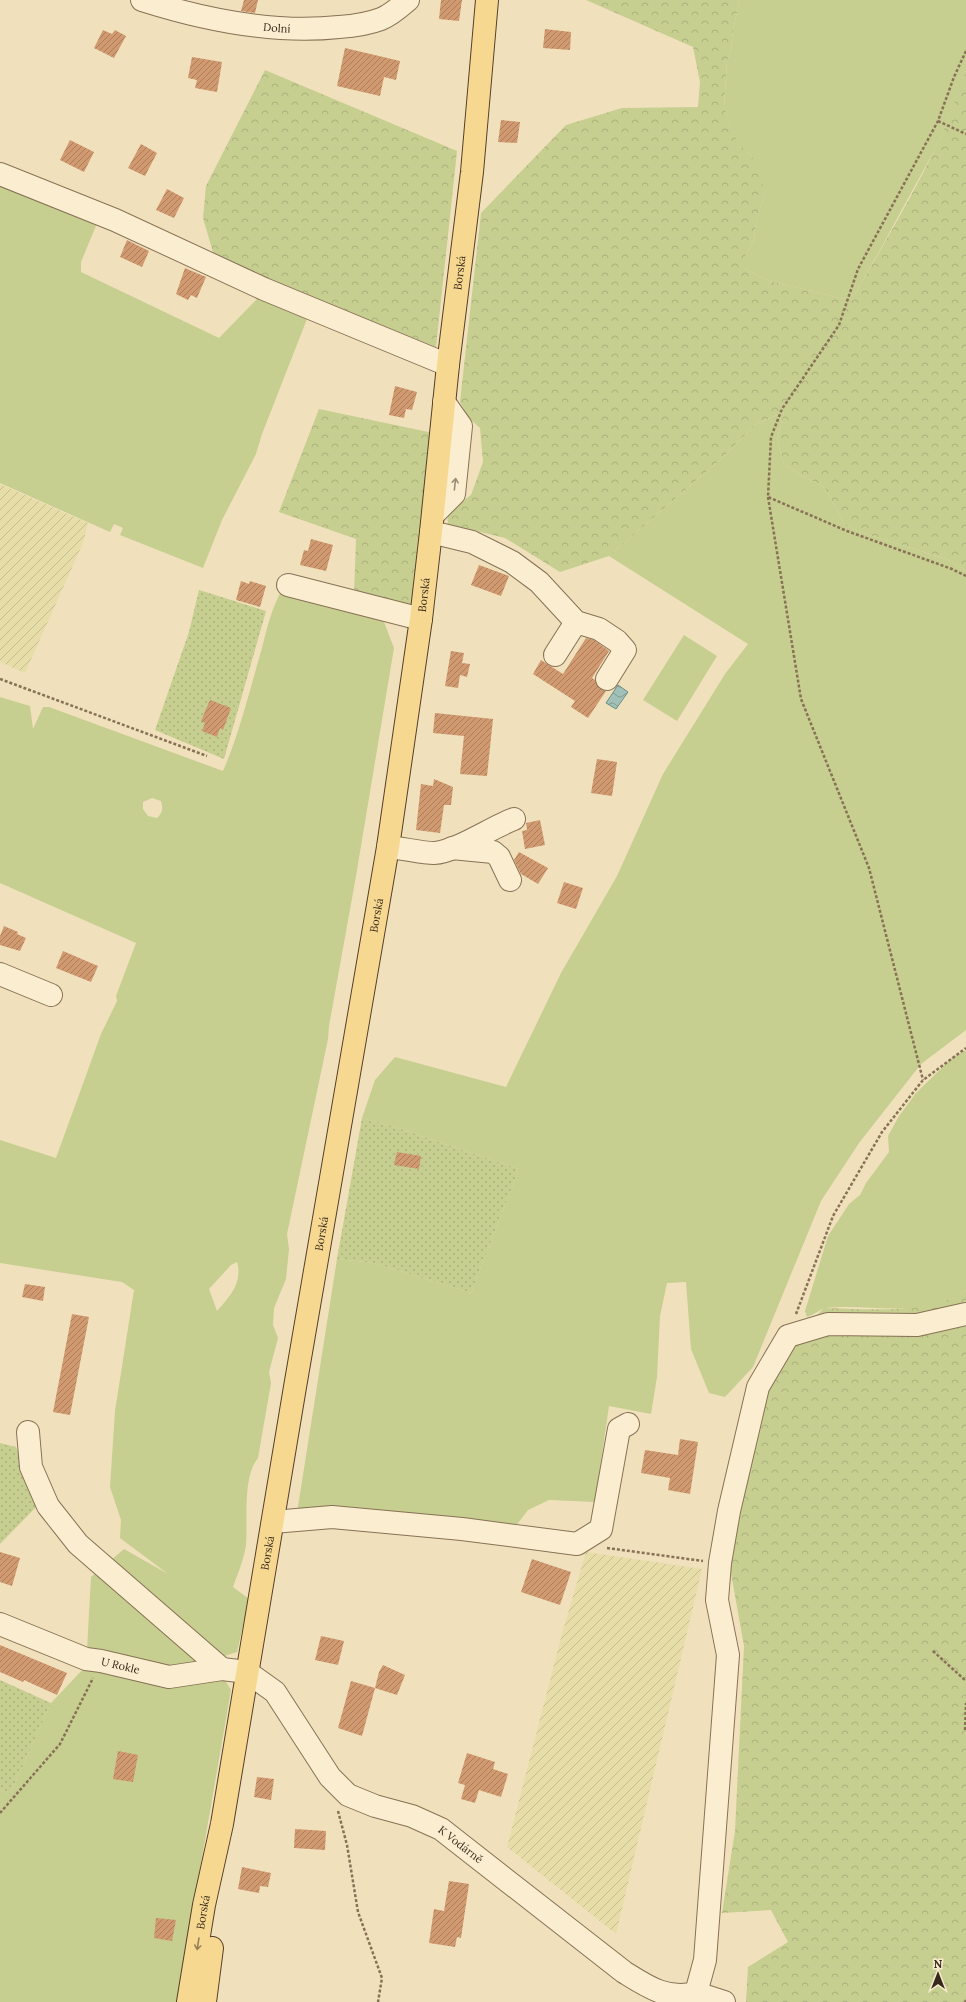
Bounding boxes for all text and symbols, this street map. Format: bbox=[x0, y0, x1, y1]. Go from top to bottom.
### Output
street label: Dolní bbox=[263, 20, 291, 36]
street label: Borská bbox=[450, 254, 469, 291]
one-way arrow bbox=[451, 478, 459, 491]
street label: Borská bbox=[415, 576, 433, 613]
street label: Borská bbox=[366, 897, 386, 934]
street label: Borská bbox=[312, 1215, 331, 1252]
street label: Borská bbox=[257, 1534, 277, 1571]
street label: U Rokle bbox=[100, 1654, 141, 1677]
street label: K Vodárně bbox=[435, 1822, 486, 1866]
street label: Borská bbox=[193, 1893, 213, 1930]
one-way arrow bbox=[194, 1937, 202, 1950]
north arrow bbox=[918, 1954, 958, 1994]
text: N bbox=[934, 1957, 943, 1971]

